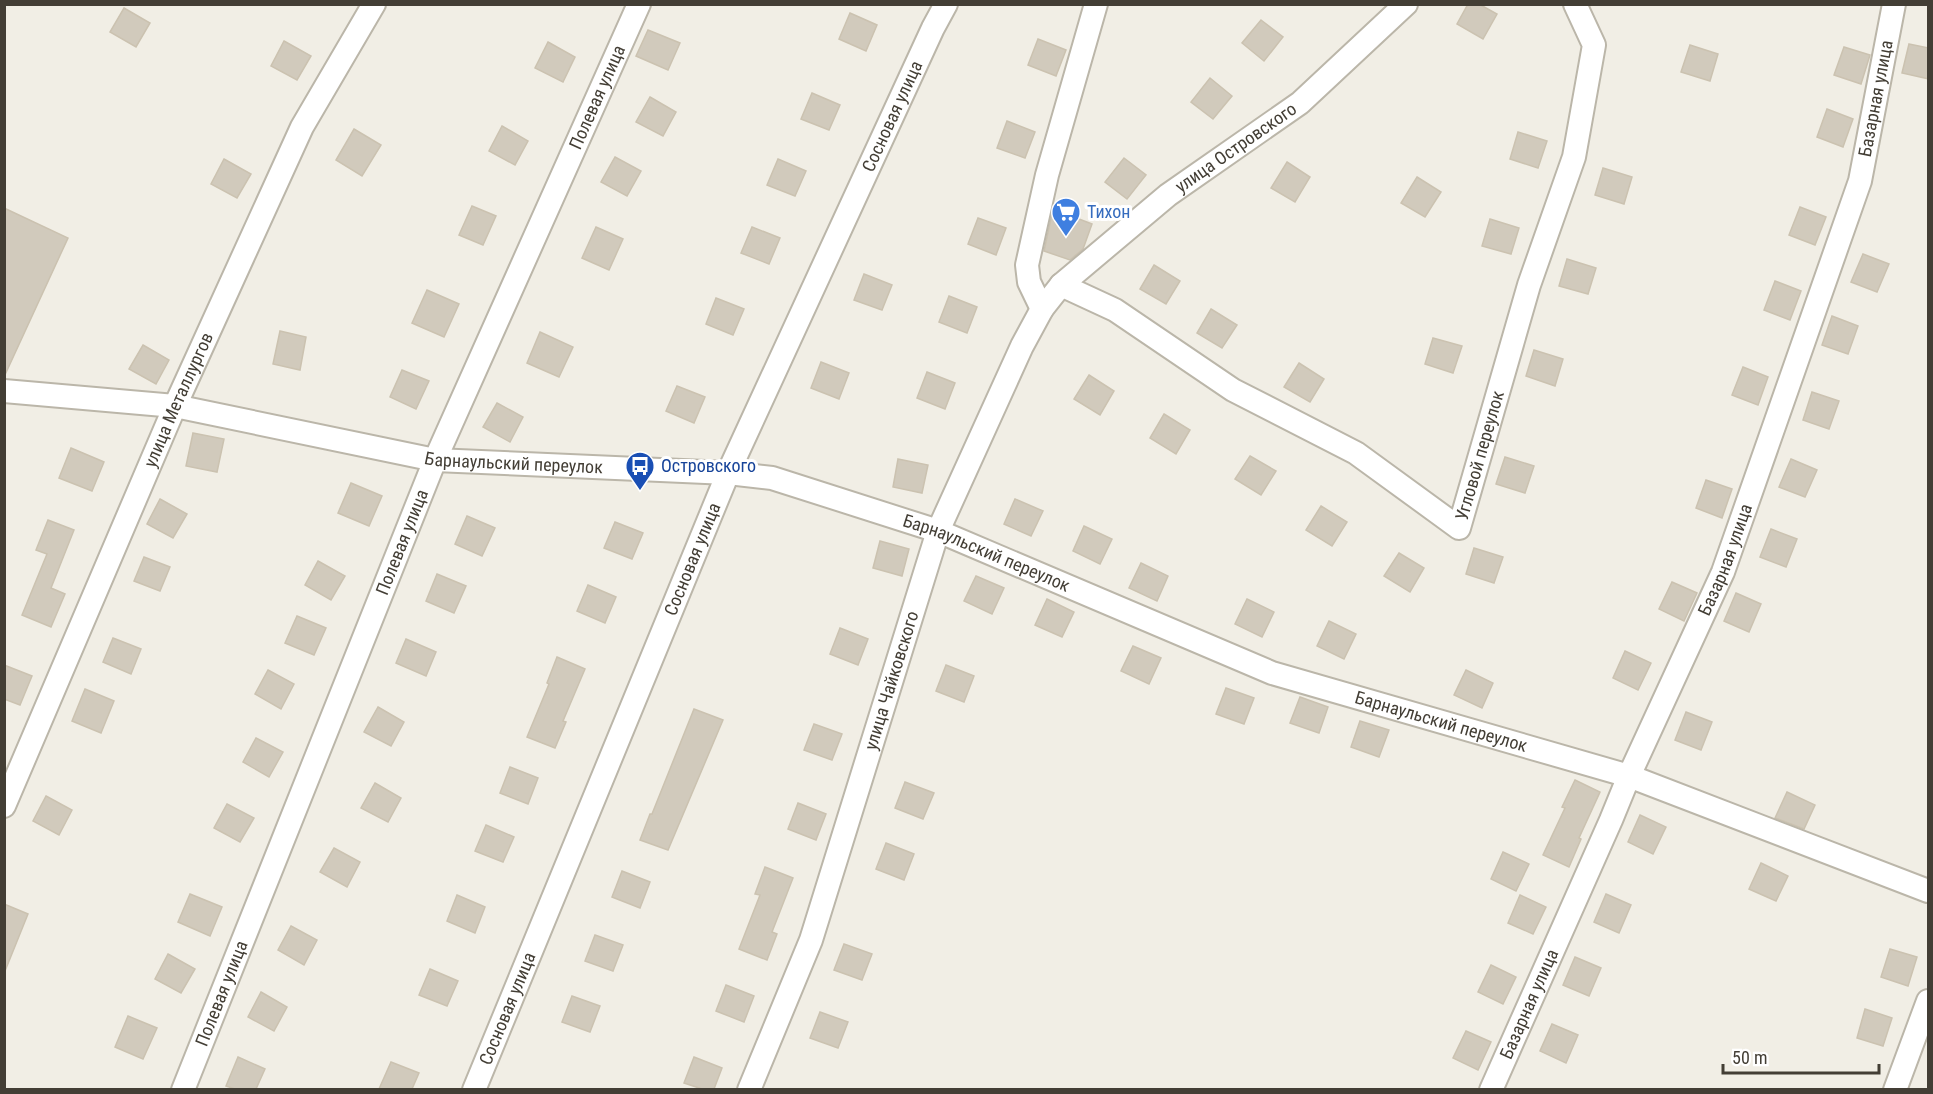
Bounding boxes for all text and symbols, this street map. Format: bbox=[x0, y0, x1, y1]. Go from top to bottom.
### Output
street label: Базарная улица bbox=[1854, 38, 1897, 158]
street label: Полевая улица bbox=[564, 42, 629, 152]
street label: Сосновая улица bbox=[857, 57, 927, 175]
street label: улица Островского bbox=[1171, 98, 1300, 197]
supermarket icon: Тихон bbox=[1050, 196, 1082, 238]
place label: Тихон bbox=[1087, 201, 1131, 222]
street label: улица Металлургов bbox=[139, 329, 217, 470]
street label: Угловой переулок bbox=[1451, 388, 1508, 523]
street label: Барнаульский переулок bbox=[423, 447, 604, 477]
bus stop icon: Островского bbox=[624, 450, 656, 492]
place label: Островского bbox=[661, 455, 756, 476]
street label: Полевая улица bbox=[371, 486, 432, 598]
street label: Сосновая улица bbox=[660, 500, 725, 618]
street label: Базарная улица bbox=[1693, 501, 1756, 619]
street label: Барнаульский переулок bbox=[900, 510, 1073, 596]
street label: улица Чайковского bbox=[860, 608, 923, 752]
street label: Барнаульский переулок bbox=[1353, 687, 1530, 756]
street label: Полевая улица bbox=[191, 937, 252, 1049]
street label: Базарная улица bbox=[1495, 946, 1562, 1062]
street label: Сосновая улица bbox=[475, 949, 540, 1068]
scale bar bbox=[1723, 1037, 1879, 1075]
text: 50 m bbox=[1732, 1047, 1767, 1068]

